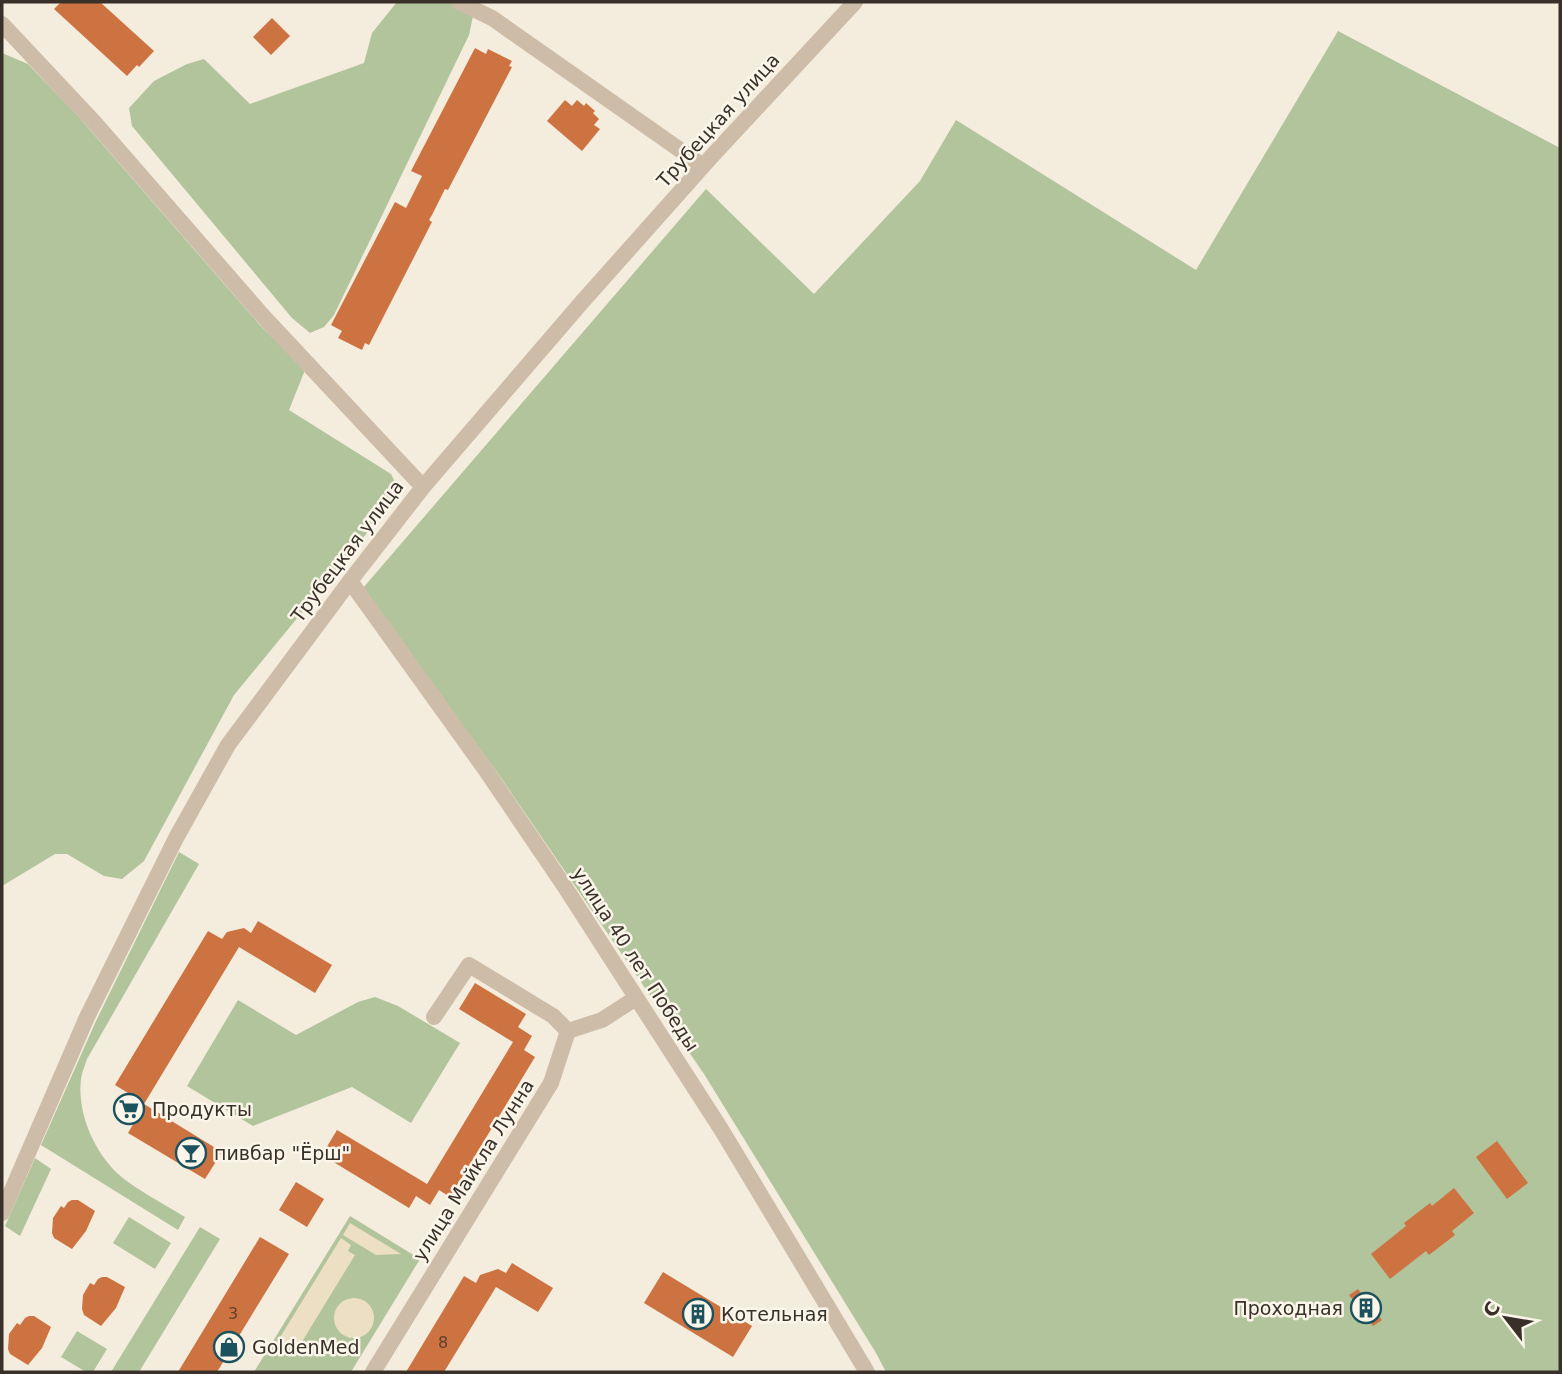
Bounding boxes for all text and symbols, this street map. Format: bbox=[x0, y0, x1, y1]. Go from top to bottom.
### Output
street label: Трубецкая улица bbox=[652, 49, 784, 192]
street label: Трубецкая улица bbox=[286, 476, 408, 627]
street label: улица 40 лет Победы bbox=[568, 863, 704, 1055]
street label: улица Майкла Лунна bbox=[408, 1075, 538, 1265]
supermarket icon: Продукты bbox=[112, 1092, 146, 1126]
place label: Продукты bbox=[152, 1098, 252, 1120]
bar icon: пивбар "Ёрш" bbox=[174, 1136, 208, 1170]
place label: пивбар "Ёрш" bbox=[214, 1142, 350, 1164]
north arrow bbox=[1471, 1283, 1541, 1353]
building icon: Проходная bbox=[1349, 1291, 1383, 1325]
building icon: Котельная bbox=[681, 1297, 715, 1331]
place label: Проходная bbox=[1234, 1297, 1343, 1319]
text: С bbox=[1478, 1298, 1504, 1321]
place label: Котельная bbox=[721, 1303, 828, 1325]
house number: 3 bbox=[228, 1304, 238, 1323]
shop icon: GoldenMed bbox=[212, 1330, 246, 1364]
house number: 8 bbox=[438, 1333, 448, 1352]
place label: GoldenMed bbox=[252, 1336, 360, 1358]

